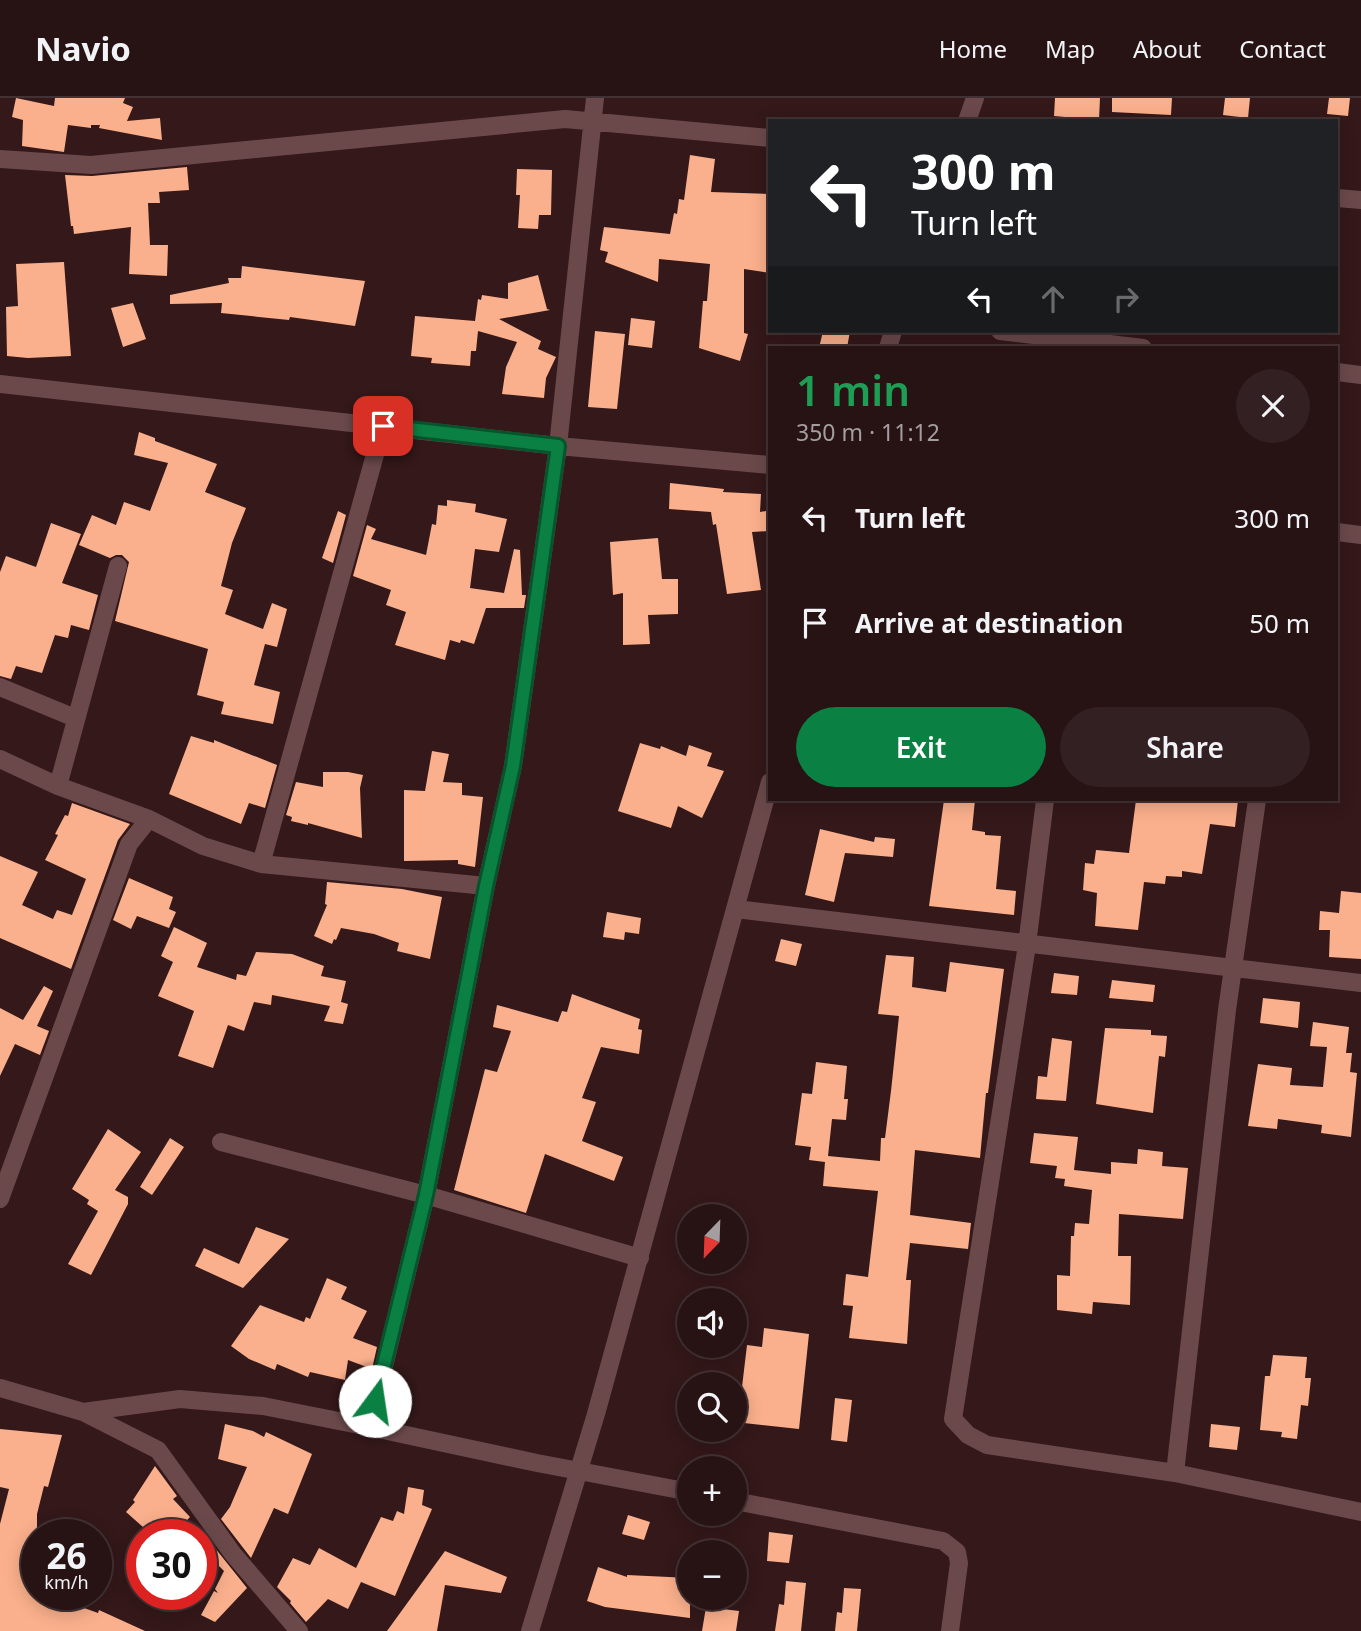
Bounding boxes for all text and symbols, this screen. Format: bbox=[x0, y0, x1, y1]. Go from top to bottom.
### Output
text: Navio bbox=[35, 26, 131, 71]
text: Home bbox=[939, 32, 1007, 65]
text: Map bbox=[1045, 32, 1095, 65]
text: About bbox=[1133, 32, 1201, 65]
text: Contact bbox=[1239, 32, 1326, 65]
text: 300 m bbox=[911, 138, 1056, 204]
icon: left bbox=[796, 147, 887, 238]
text: Turn left bbox=[911, 201, 1037, 244]
icon: left bbox=[961, 280, 999, 318]
icon: ahead bbox=[1034, 280, 1072, 318]
icon: right bbox=[1107, 280, 1145, 318]
text: 1 min bbox=[796, 361, 910, 418]
button: close bbox=[1236, 369, 1310, 443]
pin bbox=[353, 396, 413, 456]
icon: arrive bbox=[364, 407, 402, 445]
text: 350 m · 11:12 bbox=[796, 416, 940, 448]
icon: left bbox=[796, 499, 834, 537]
text: Turn left bbox=[855, 500, 966, 536]
text: 300 m bbox=[1234, 500, 1310, 536]
icon: arrive bbox=[796, 604, 834, 642]
text: Arrive at destination bbox=[855, 605, 1124, 641]
text: 50 m bbox=[1249, 605, 1310, 641]
button: Exit bbox=[796, 707, 1046, 787]
button: Share bbox=[1060, 707, 1310, 787]
north arrow bbox=[677, 1204, 747, 1274]
map controls bbox=[677, 1204, 747, 1610]
button: sound bbox=[677, 1288, 747, 1358]
position arrow bbox=[338, 1364, 412, 1438]
button: search bbox=[677, 1372, 747, 1442]
button: + bbox=[677, 1456, 747, 1526]
speed limit sign: 30 bbox=[126, 1519, 217, 1610]
text: 26 bbox=[46, 1532, 87, 1579]
button: − bbox=[677, 1540, 747, 1610]
text: km/h bbox=[44, 1570, 89, 1594]

